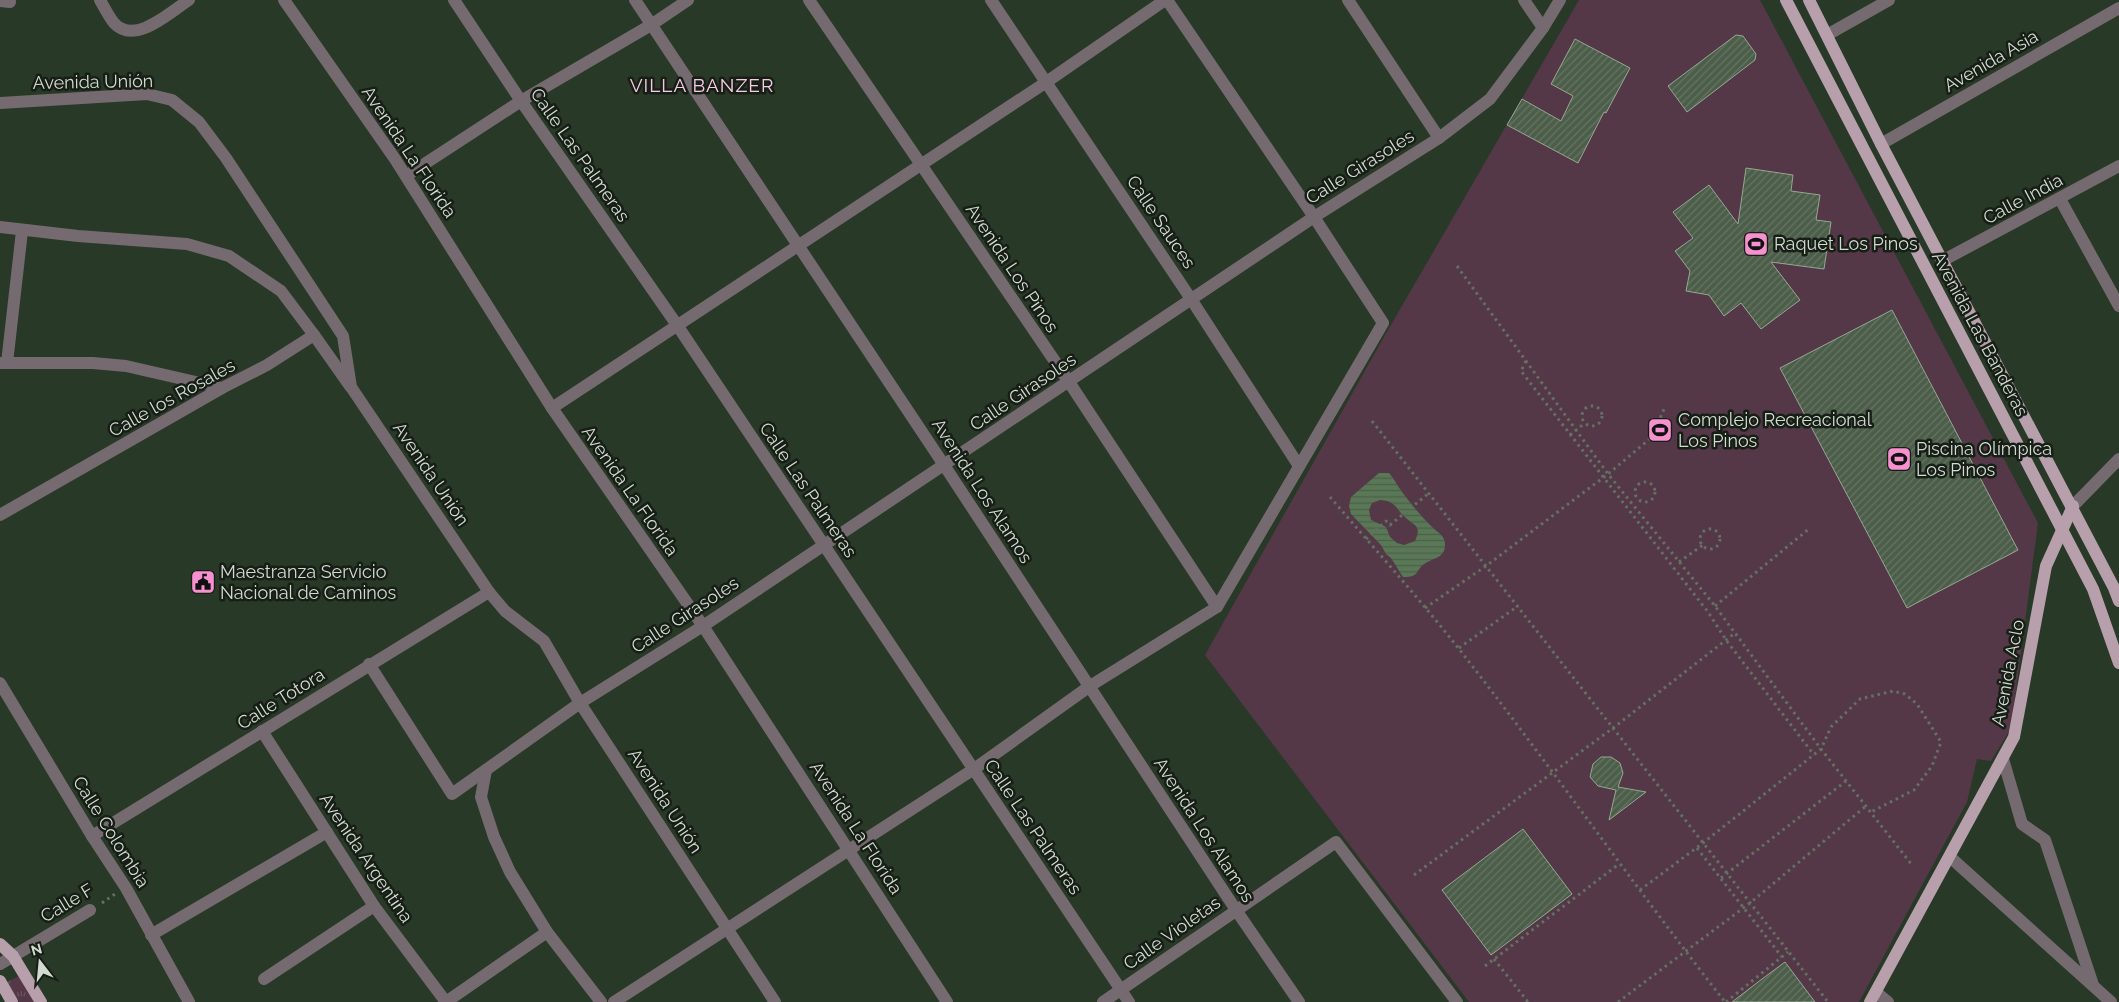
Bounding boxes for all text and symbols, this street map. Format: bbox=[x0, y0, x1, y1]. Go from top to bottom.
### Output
street label: Avenida Asia bbox=[1940, 25, 2042, 96]
street label: Avenida Unión bbox=[33, 70, 153, 93]
district label: VILLA BANZER bbox=[630, 74, 774, 96]
street label: Avenida La Florida bbox=[358, 82, 461, 221]
street label: Calle Las Palmeras bbox=[526, 84, 635, 226]
street label: Calle Girasoles bbox=[1302, 125, 1418, 208]
street label: Calle India bbox=[1979, 169, 2066, 228]
street label: Calle Sauces bbox=[1123, 171, 1200, 272]
street label: Avenida Los Pinos bbox=[962, 199, 1063, 336]
sports icon: Raquet Los Pinos bbox=[1743, 231, 1769, 257]
place label: Raquet Los Pinos bbox=[1774, 233, 1918, 254]
street label: Avenida Las Banderas bbox=[1928, 248, 2033, 420]
street label: Calle Girasoles bbox=[966, 348, 1080, 435]
street label: Calle los Rosales bbox=[105, 354, 239, 441]
place label: Complejo Recreacional Los Pinos bbox=[1678, 409, 1872, 451]
street label: Avenida Los Alamos bbox=[928, 415, 1037, 567]
sports icon: Complejo Recreacional Los Pinos bbox=[1647, 417, 1673, 443]
street label: Avenida Unión bbox=[389, 418, 474, 530]
street label: Calle Las Palmeras bbox=[755, 418, 862, 561]
street label: Avenida La Florida bbox=[578, 422, 683, 560]
place label: Piscina Olímpica Los Pinos bbox=[1916, 438, 2052, 480]
sports icon: Piscina Olímpica Los Pinos bbox=[1886, 446, 1912, 472]
place label: Maestranza Servicio Nacional de Caminos bbox=[220, 561, 397, 603]
public building icon: Maestranza Servicio Nacional de Caminos bbox=[190, 569, 216, 595]
street label: Calle Girasoles bbox=[627, 572, 743, 657]
street label: Avenida Aclo bbox=[1987, 617, 2028, 728]
street label: Calle Totora bbox=[233, 663, 328, 734]
street label: Avenida Unión bbox=[624, 744, 707, 857]
street label: Avenida Los Alamos bbox=[1150, 754, 1259, 906]
street label: Calle Las Palmeras bbox=[980, 755, 1087, 898]
street label: Avenida La Florida bbox=[806, 758, 907, 898]
street label: Calle Colombia bbox=[69, 772, 154, 891]
street label: Avenida Argentina bbox=[315, 789, 417, 926]
street label: Calle F bbox=[37, 879, 97, 926]
street label: Calle Violetas bbox=[1119, 891, 1224, 974]
north arrow bbox=[15, 937, 65, 987]
text: N bbox=[29, 940, 44, 959]

